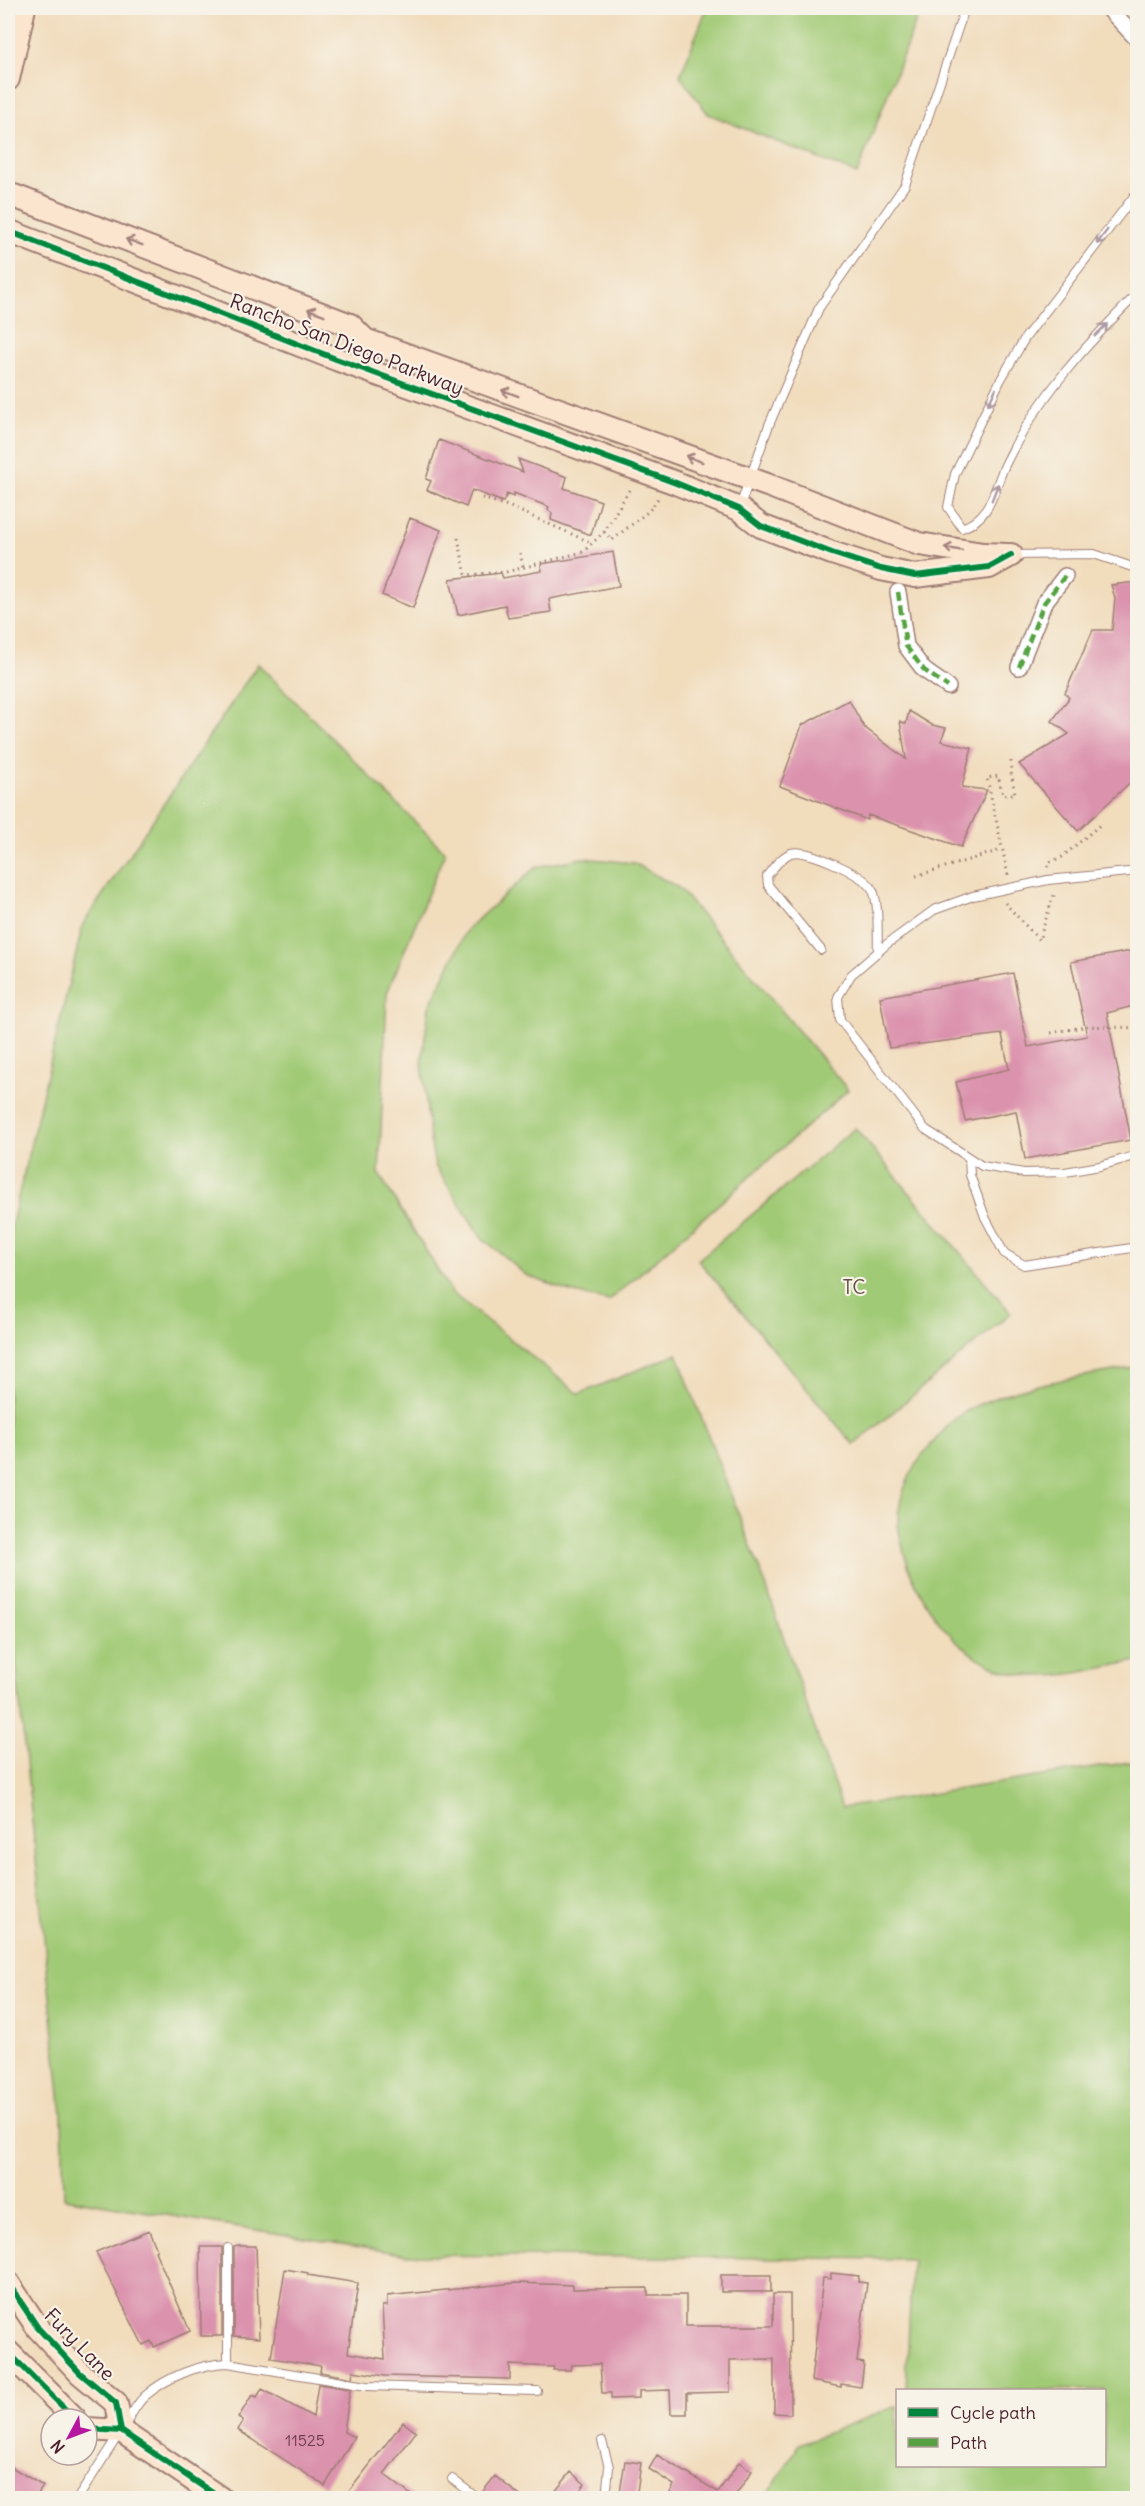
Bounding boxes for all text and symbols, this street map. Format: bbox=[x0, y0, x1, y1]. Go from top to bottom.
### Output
one-way arrow bbox=[1096, 229, 1109, 245]
one-way arrow bbox=[125, 236, 143, 247]
street label: Rancho San Diego Parkway bbox=[227, 288, 467, 400]
one-way arrow bbox=[307, 306, 326, 317]
one-way arrow bbox=[1094, 322, 1108, 337]
one-way arrow bbox=[502, 387, 520, 398]
one-way arrow bbox=[986, 388, 998, 406]
one-way arrow bbox=[685, 453, 704, 464]
one-way arrow bbox=[990, 483, 1001, 502]
one-way arrow bbox=[943, 544, 963, 555]
park label: TC bbox=[842, 1274, 866, 1299]
street label: Fury Lane bbox=[39, 2303, 121, 2385]
legend bbox=[896, 2389, 1106, 2467]
text: Cycle path bbox=[950, 2401, 1036, 2424]
north arrow bbox=[39, 2407, 99, 2467]
house number: 11525 bbox=[285, 2430, 325, 2450]
text: Path bbox=[950, 2431, 987, 2454]
text: N bbox=[47, 2436, 69, 2458]

